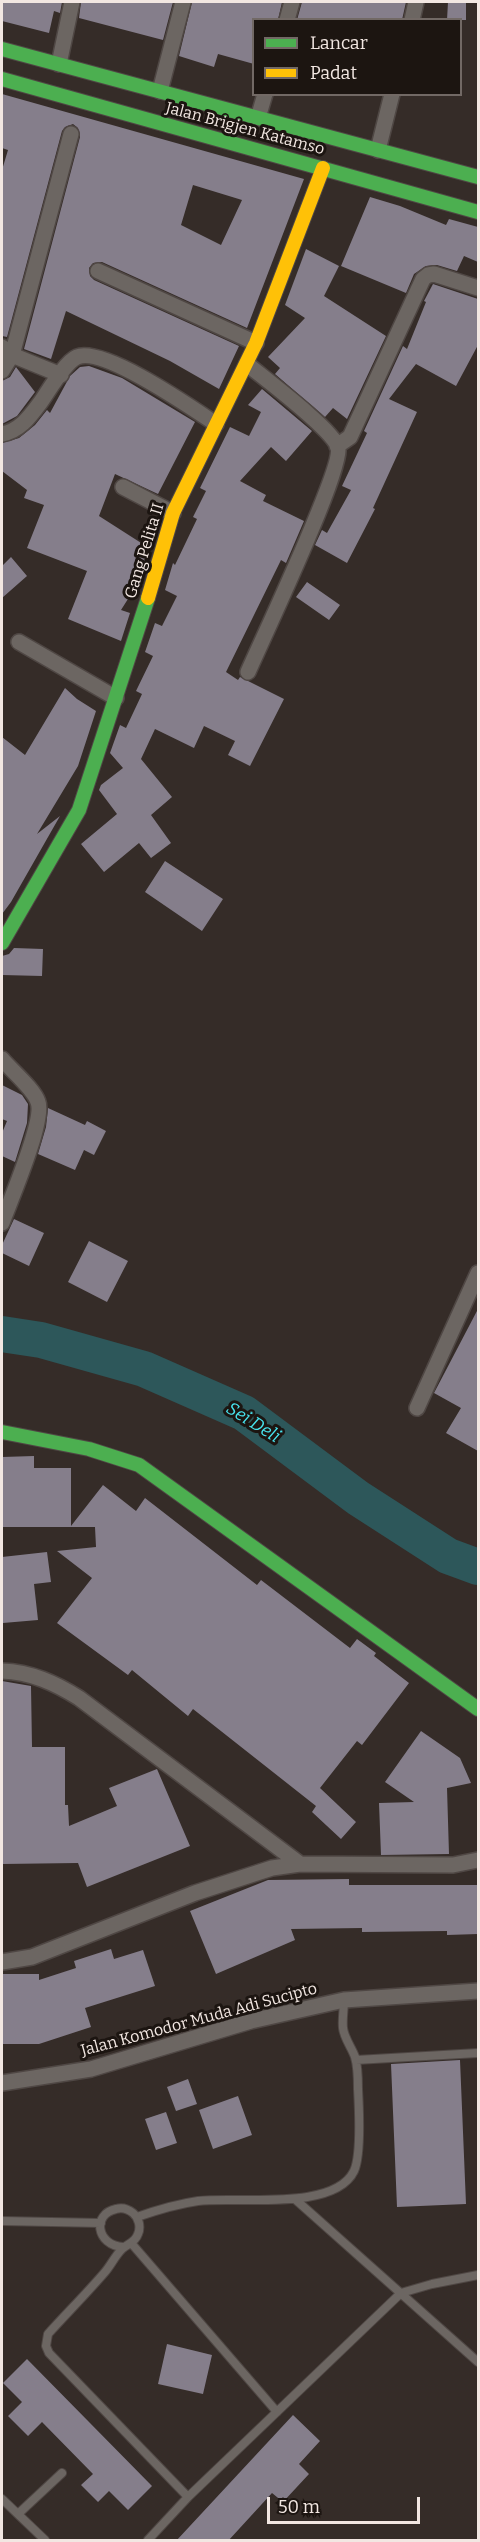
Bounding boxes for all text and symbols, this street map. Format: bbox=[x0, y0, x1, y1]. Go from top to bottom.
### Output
legend bbox=[252, 18, 462, 96]
text: Lancar bbox=[310, 32, 368, 54]
text: Padat bbox=[310, 62, 357, 84]
street label: Jalan Brigjen Katamso bbox=[164, 99, 326, 159]
street label: Gang Pelita II bbox=[121, 501, 169, 601]
water label: Sei Deli bbox=[222, 1398, 284, 1448]
street label: Jalan Komodor Muda Adi Sucipto bbox=[79, 1979, 319, 2061]
scale bar bbox=[270, 2485, 423, 2523]
text: 50 m bbox=[278, 2496, 320, 2518]

